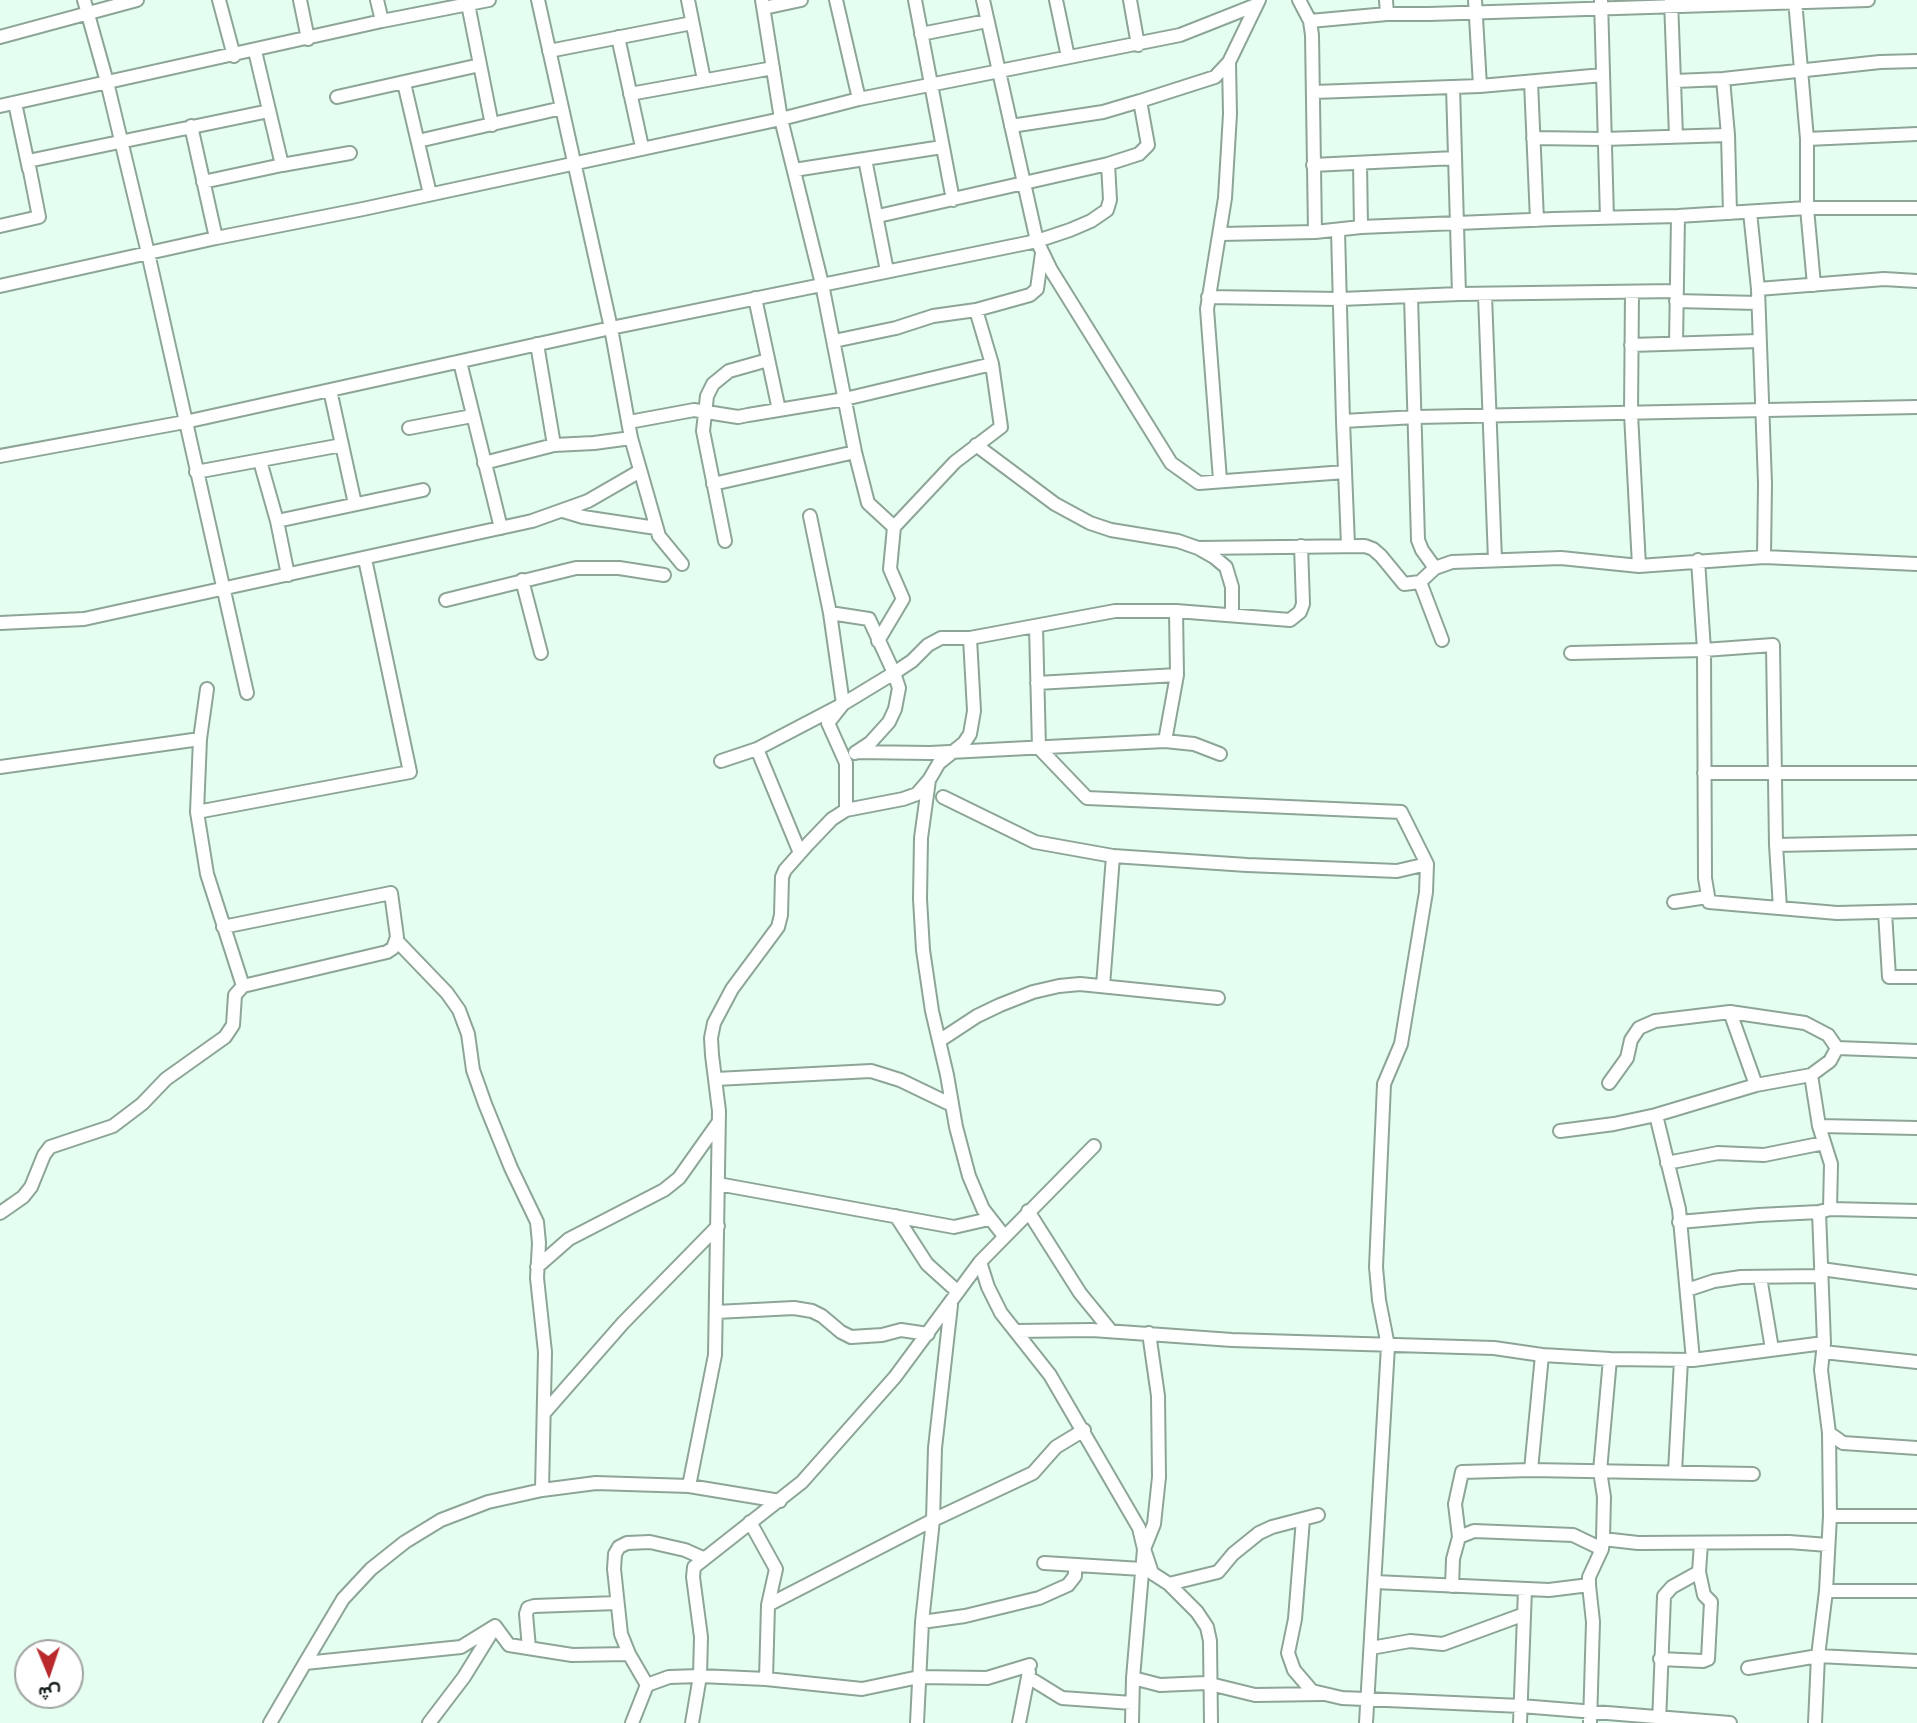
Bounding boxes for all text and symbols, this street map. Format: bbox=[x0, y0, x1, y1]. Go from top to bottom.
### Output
north arrow bbox=[14, 1639, 84, 1709]
text: ش bbox=[38, 1680, 62, 1706]

